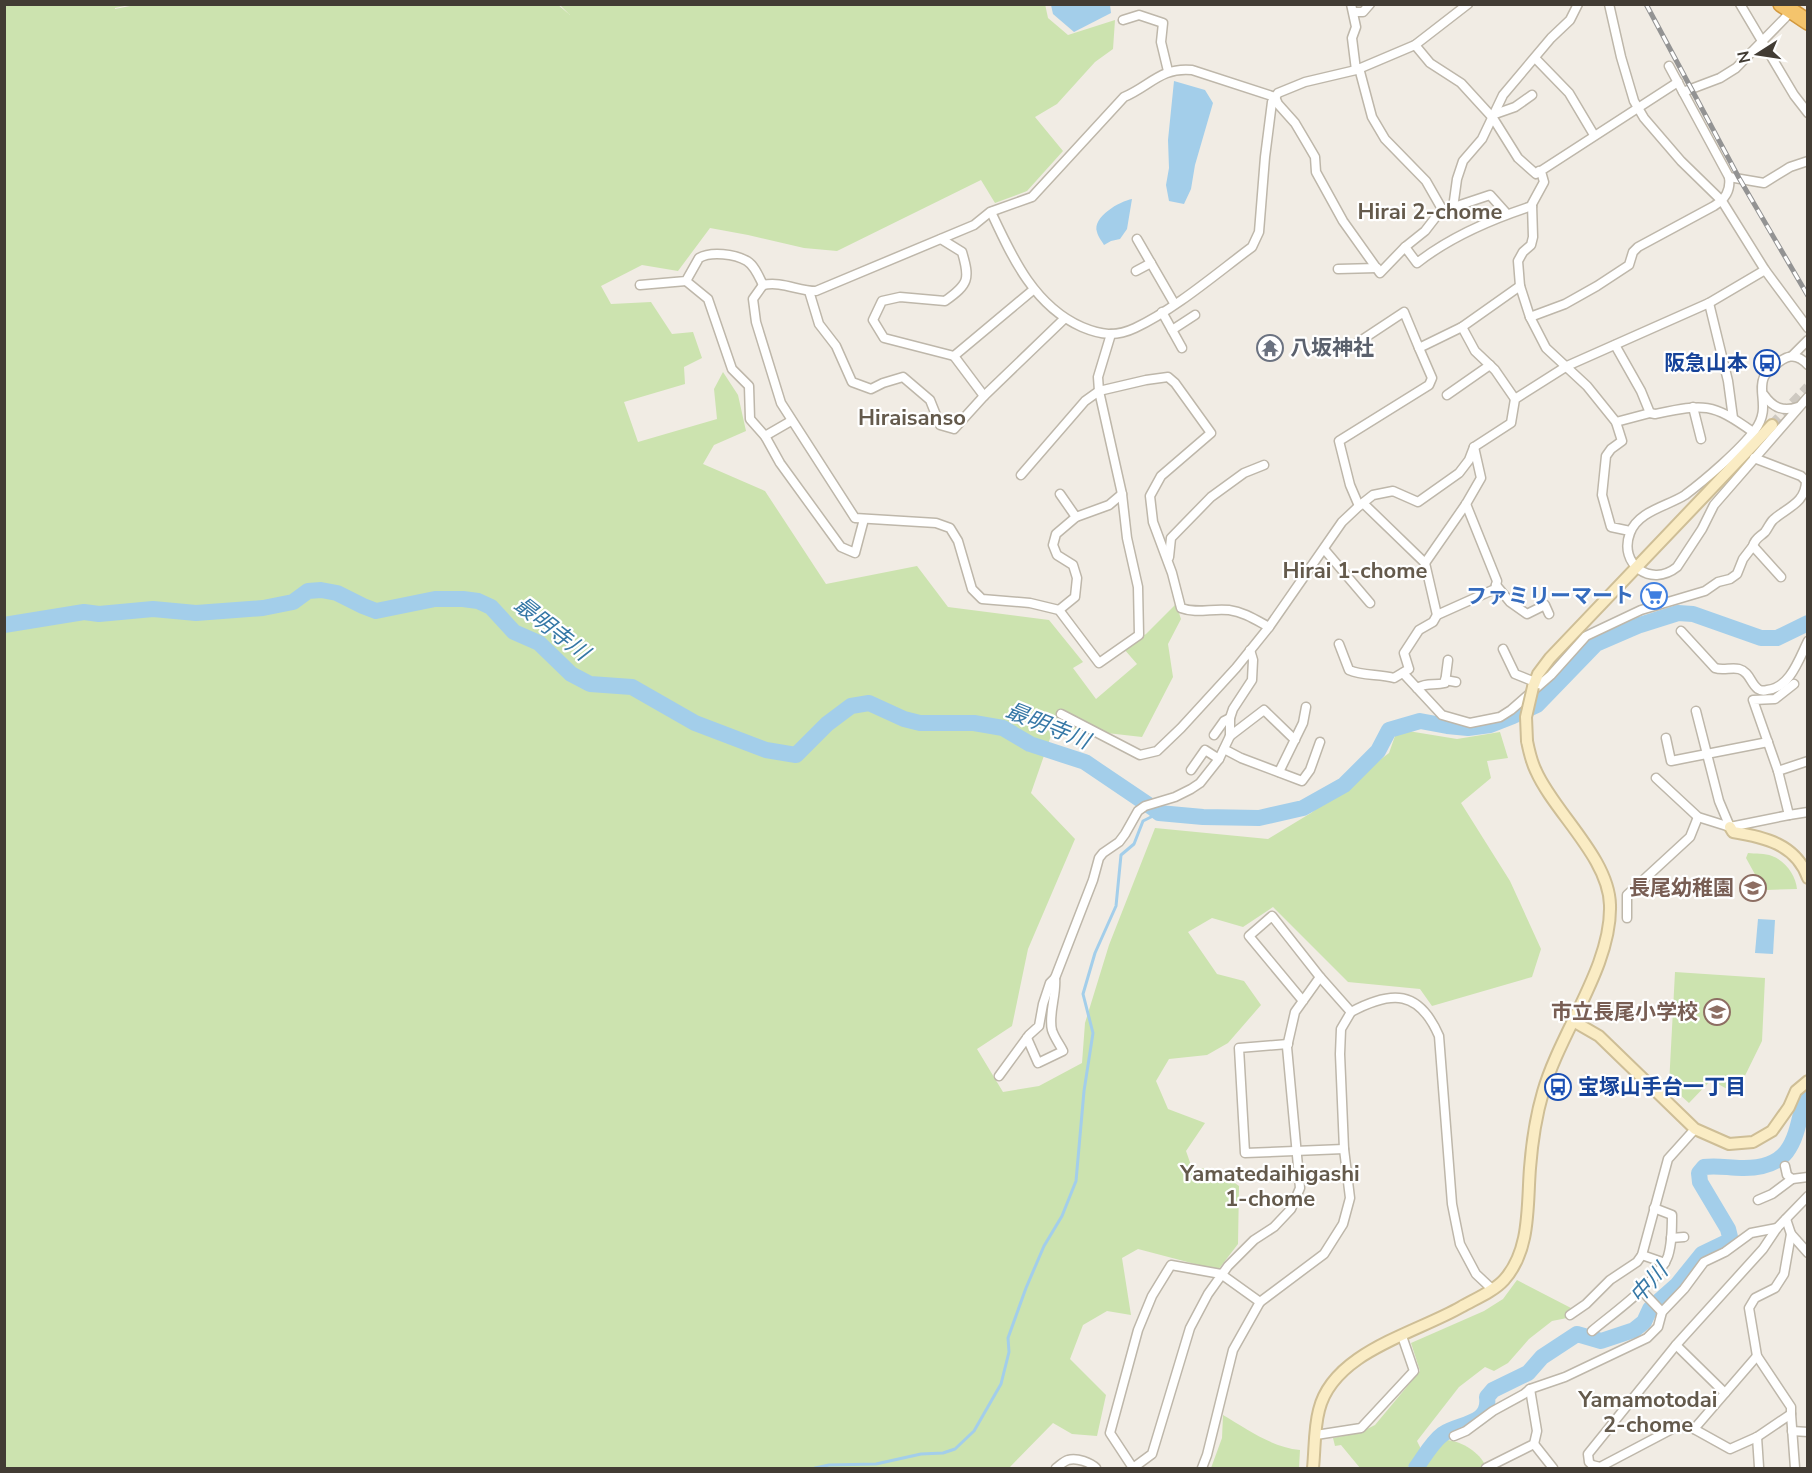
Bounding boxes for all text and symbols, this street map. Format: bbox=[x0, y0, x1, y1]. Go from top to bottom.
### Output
north arrow bbox=[1728, 24, 1788, 84]
text: N bbox=[1732, 49, 1756, 65]
district label: Hirai 2-chome bbox=[1358, 197, 1503, 227]
temple icon: 八坂神社 bbox=[1255, 333, 1285, 363]
place label: 八坂神社 bbox=[1290, 334, 1374, 362]
bus stop icon: 阪急山本 bbox=[1752, 348, 1782, 378]
place label: 阪急山本 bbox=[1664, 349, 1748, 377]
district label: Hiraisanso bbox=[858, 403, 966, 433]
district label: Hirai 1-chome bbox=[1283, 556, 1428, 586]
supermarket icon: ファミリーマート bbox=[1639, 581, 1669, 611]
place label: ファミリーマート bbox=[1466, 582, 1634, 610]
water label: 最明寺川 bbox=[507, 590, 597, 669]
water label: 最明寺川 bbox=[1001, 696, 1096, 757]
school or university icon: 長尾幼稚園 bbox=[1738, 873, 1768, 903]
place label: 長尾幼稚園 bbox=[1629, 874, 1734, 902]
school or university icon: 市立長尾小学校 bbox=[1702, 997, 1732, 1027]
place label: 市立長尾小学校 bbox=[1551, 998, 1698, 1026]
bus stop icon: 宝塚山手台一丁目 bbox=[1543, 1072, 1573, 1102]
place label: 宝塚山手台一丁目 bbox=[1578, 1073, 1746, 1101]
district label: Yamatedaihigashi 1-chome bbox=[1179, 1159, 1360, 1214]
water label: 中川 bbox=[1623, 1256, 1676, 1310]
district label: Yamamotodai 2-chome bbox=[1578, 1385, 1717, 1440]

